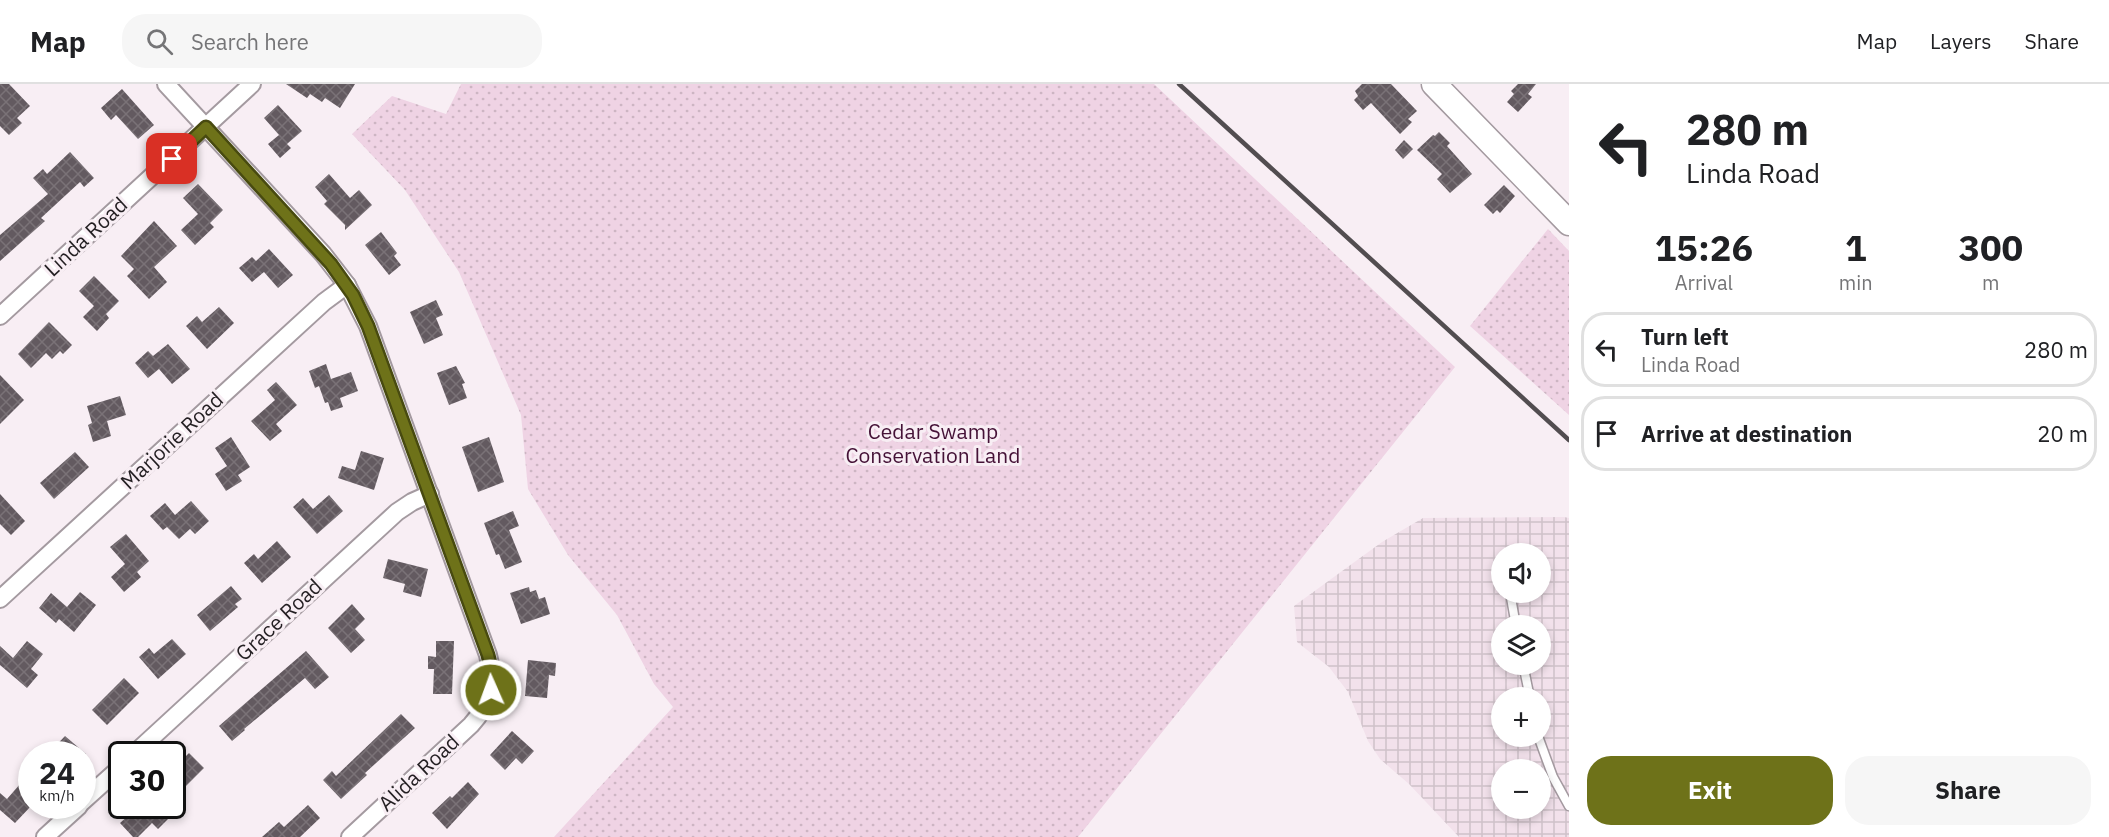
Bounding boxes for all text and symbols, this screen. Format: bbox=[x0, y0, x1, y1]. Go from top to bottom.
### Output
search box bbox=[122, 14, 542, 68]
text: Map bbox=[30, 23, 86, 60]
icon: search bbox=[143, 25, 176, 58]
text: Search here bbox=[191, 27, 309, 56]
text: Map bbox=[1857, 27, 1897, 55]
text: Layers bbox=[1930, 27, 1992, 55]
text: Share bbox=[2025, 27, 2079, 55]
text: 280 m bbox=[1686, 102, 1809, 157]
icon: left bbox=[1587, 108, 1665, 186]
pin bbox=[146, 133, 197, 184]
icon: arrive bbox=[155, 142, 188, 175]
text: Linda Road bbox=[1686, 155, 1820, 190]
street label: Linda Road bbox=[38, 190, 133, 282]
text: 15:26 bbox=[1655, 224, 1753, 271]
text: 1 bbox=[1845, 224, 1867, 271]
text: 300 bbox=[1958, 224, 2023, 271]
text: Arrival bbox=[1675, 269, 1733, 296]
text: min bbox=[1839, 269, 1873, 296]
text: m bbox=[1982, 269, 2000, 296]
text: Turn left bbox=[1641, 322, 1729, 351]
icon: left bbox=[1590, 333, 1623, 366]
text: 280 m bbox=[2024, 335, 2088, 364]
text: Linda Road bbox=[1641, 351, 1740, 378]
street label: Marjorie Road bbox=[114, 385, 229, 495]
park label: Cedar Swamp Conservation Land bbox=[846, 417, 1020, 469]
icon: arrive bbox=[1590, 417, 1623, 450]
text: Arrive at destination bbox=[1641, 419, 1852, 448]
text: 20 m bbox=[2037, 419, 2088, 448]
map controls bbox=[1491, 543, 1551, 819]
button: sound bbox=[1491, 543, 1551, 603]
street label: Grace Road bbox=[229, 572, 328, 667]
button: layers bbox=[1491, 615, 1551, 675]
position arrow bbox=[459, 658, 523, 722]
button: + bbox=[1491, 687, 1551, 747]
street label: Alida Road bbox=[372, 728, 465, 817]
speed limit sign: 30 bbox=[108, 741, 186, 819]
text: 24 bbox=[39, 753, 75, 792]
button: Exit bbox=[1587, 756, 1833, 825]
button: Share bbox=[1845, 756, 2091, 825]
button: − bbox=[1491, 759, 1551, 819]
text: km/h bbox=[39, 786, 75, 805]

